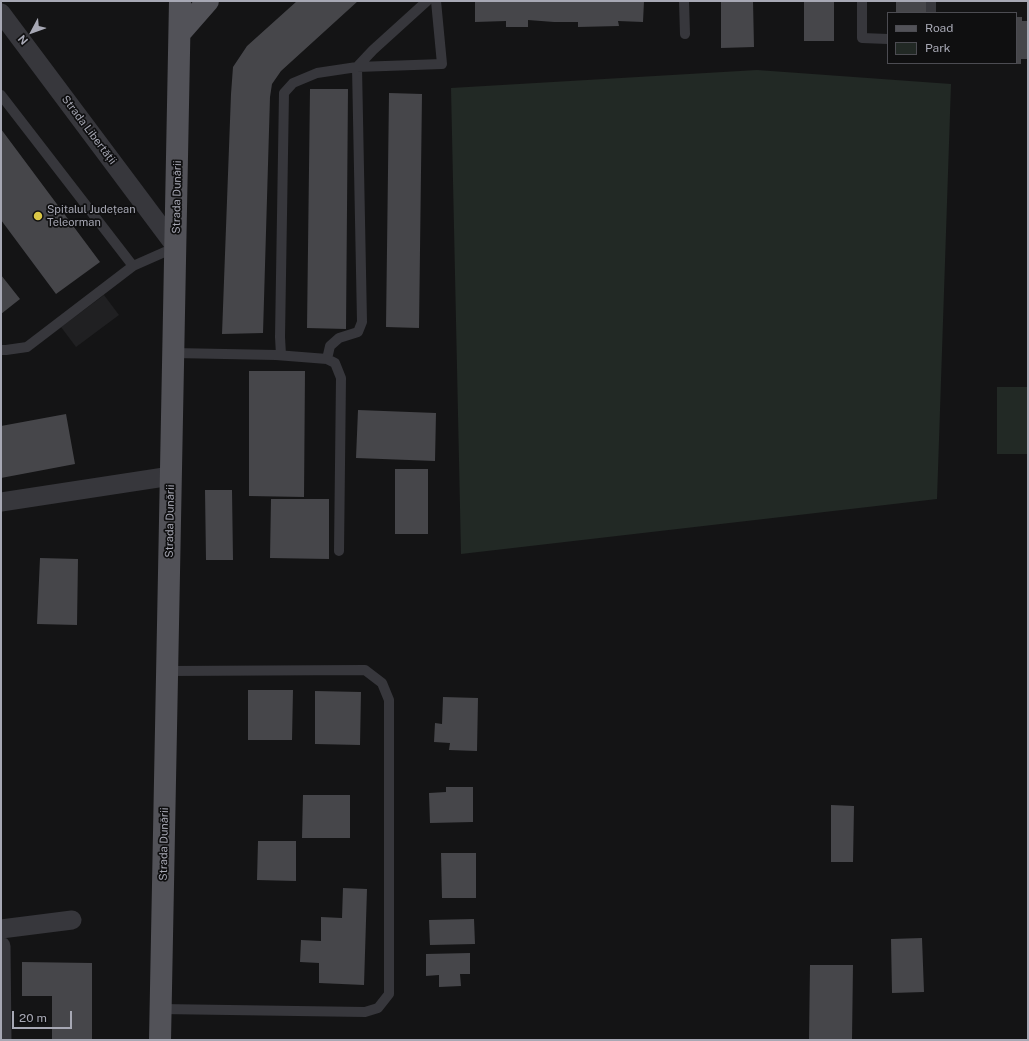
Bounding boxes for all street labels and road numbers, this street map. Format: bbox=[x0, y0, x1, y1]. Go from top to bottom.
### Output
street label: Strada Libertății bbox=[59, 93, 119, 167]
street label: Strada Dunării bbox=[170, 160, 184, 234]
street label: Strada Dunării bbox=[163, 484, 177, 558]
street label: Strada Dunării bbox=[157, 807, 171, 881]

